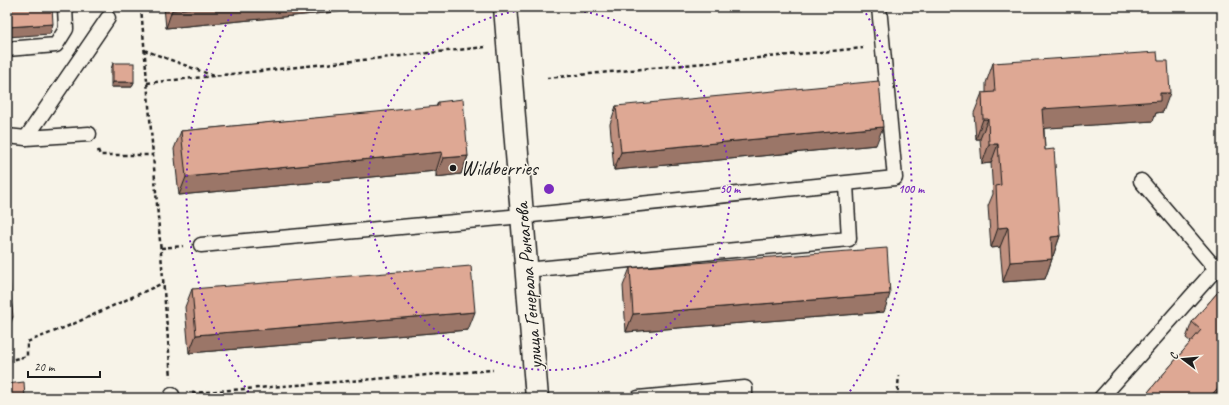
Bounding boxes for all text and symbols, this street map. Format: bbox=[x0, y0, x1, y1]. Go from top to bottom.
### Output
place label: Wildberries bbox=[461, 156, 540, 181]
marker: Wildberries bbox=[448, 163, 458, 173]
text: 50 m bbox=[720, 181, 741, 197]
text: 100 m bbox=[898, 181, 925, 197]
centre of rings bbox=[542, 182, 556, 196]
street label: улица Генерала Рычагова bbox=[509, 200, 548, 371]
north arrow bbox=[1163, 339, 1203, 379]
text: С bbox=[1166, 350, 1181, 361]
scale bar bbox=[28, 353, 100, 379]
text: 20 m bbox=[34, 359, 56, 375]

